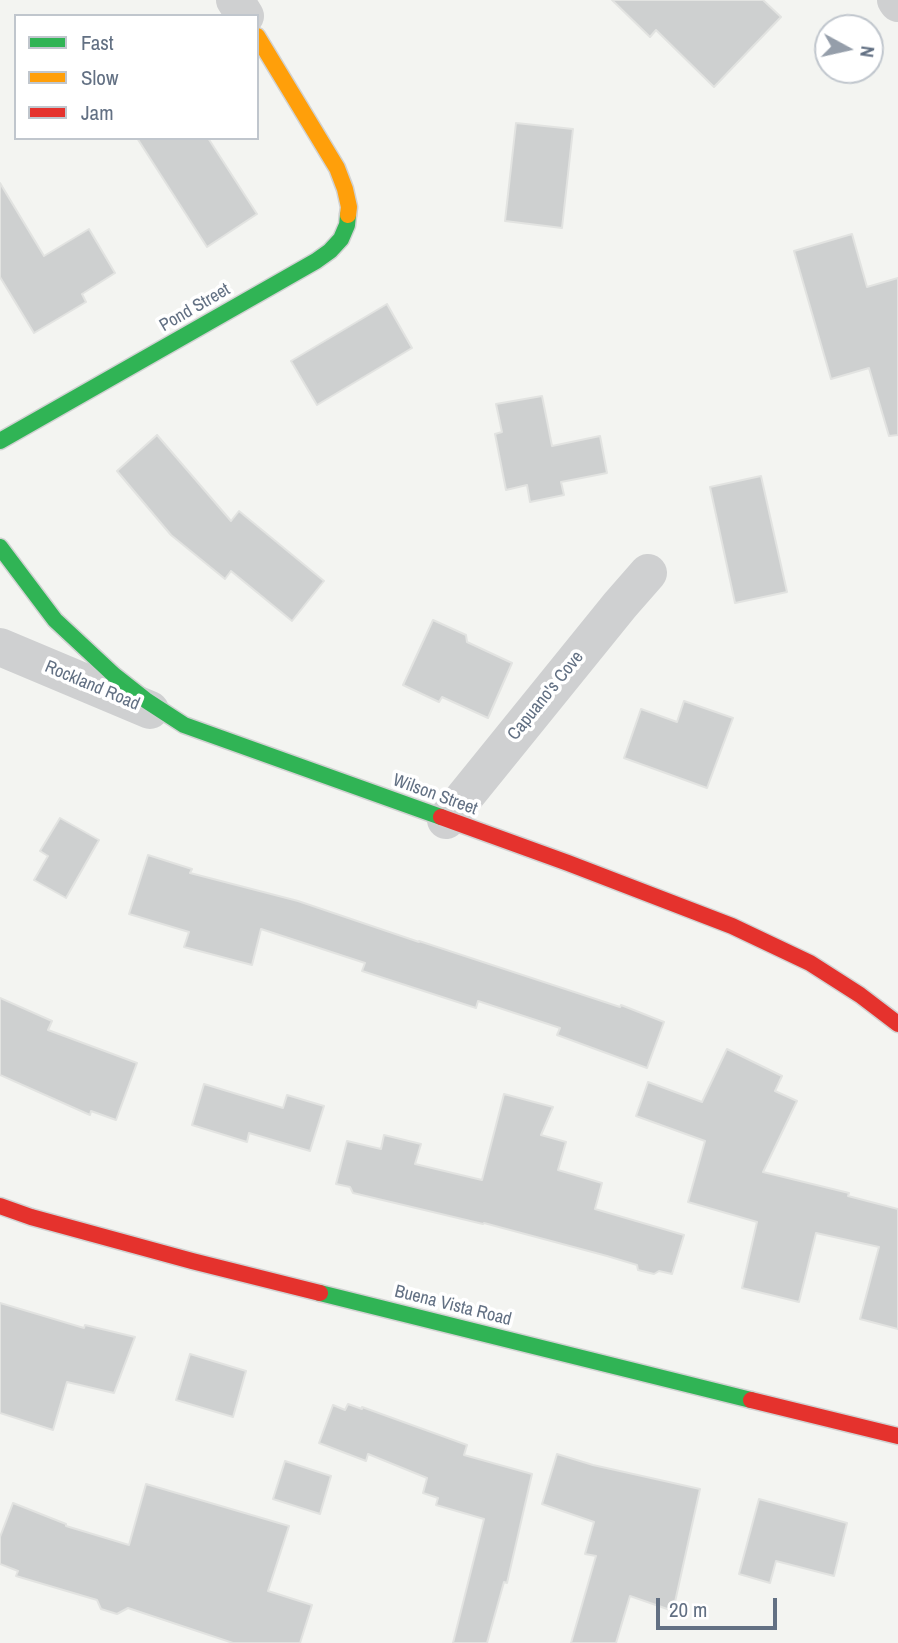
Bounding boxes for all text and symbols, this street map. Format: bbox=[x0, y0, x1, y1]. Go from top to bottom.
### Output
legend bbox=[14, 14, 259, 140]
north arrow bbox=[814, 14, 884, 84]
text: Fast bbox=[81, 28, 114, 57]
text: N bbox=[854, 44, 881, 59]
text: Slow bbox=[81, 63, 118, 92]
text: Jam bbox=[81, 98, 114, 127]
street label: Pond Street bbox=[156, 279, 234, 337]
street label: Capuano's Cove bbox=[503, 647, 589, 745]
street label: Rockland Road bbox=[41, 656, 143, 716]
street label: Wilson Street bbox=[390, 770, 480, 820]
street label: Buena Vista Road bbox=[392, 1281, 514, 1331]
scale bar bbox=[660, 1584, 781, 1628]
text: 20 m bbox=[669, 1595, 707, 1624]

